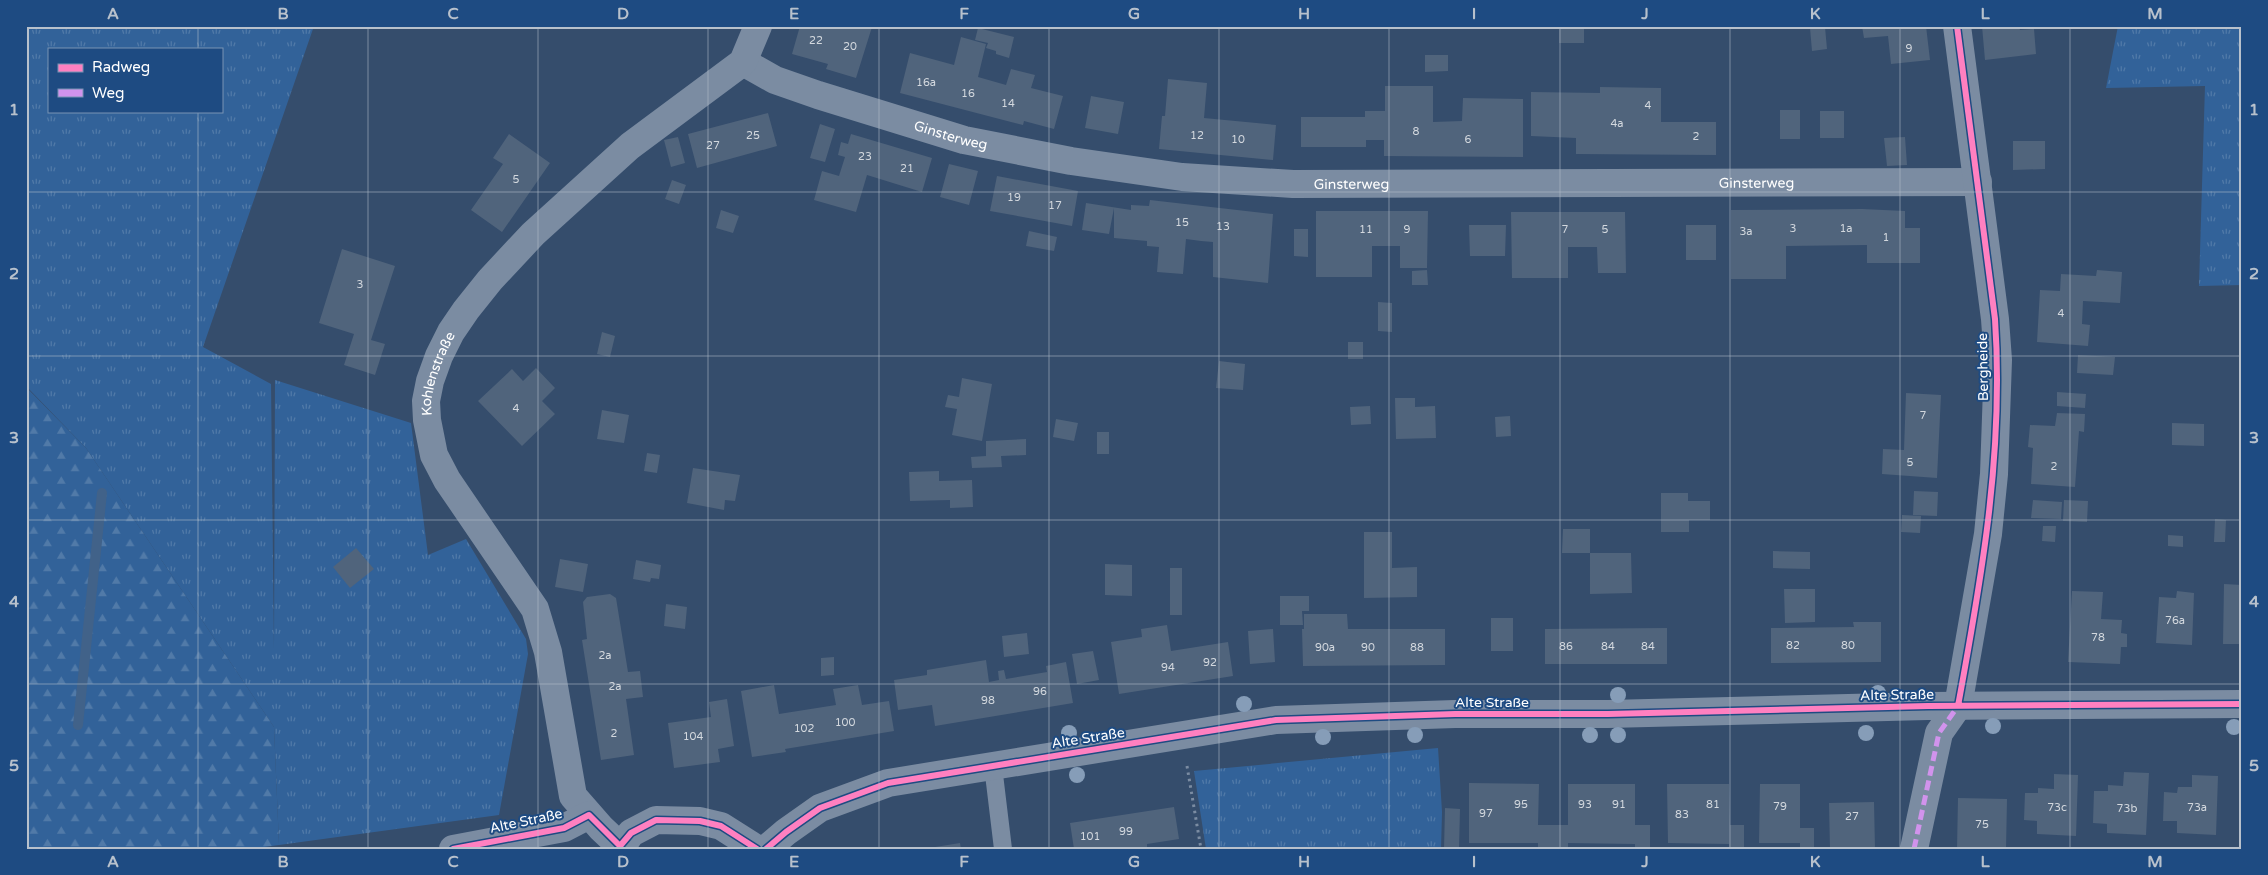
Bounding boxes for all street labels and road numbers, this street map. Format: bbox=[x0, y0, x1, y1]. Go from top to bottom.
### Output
street label: Ginsterweg bbox=[912, 117, 989, 153]
street label: Ginsterweg bbox=[1719, 174, 1794, 191]
street label: Ginsterweg bbox=[1314, 175, 1389, 192]
street label: Kohlenstraße bbox=[417, 329, 458, 416]
street label: Bergheide bbox=[1974, 333, 1992, 401]
street label: Alte Straße bbox=[1860, 686, 1934, 704]
street label: Alte Straße bbox=[1455, 694, 1529, 711]
street label: Alte Straße bbox=[1050, 724, 1126, 752]
street label: Alte Straße bbox=[488, 805, 564, 837]

